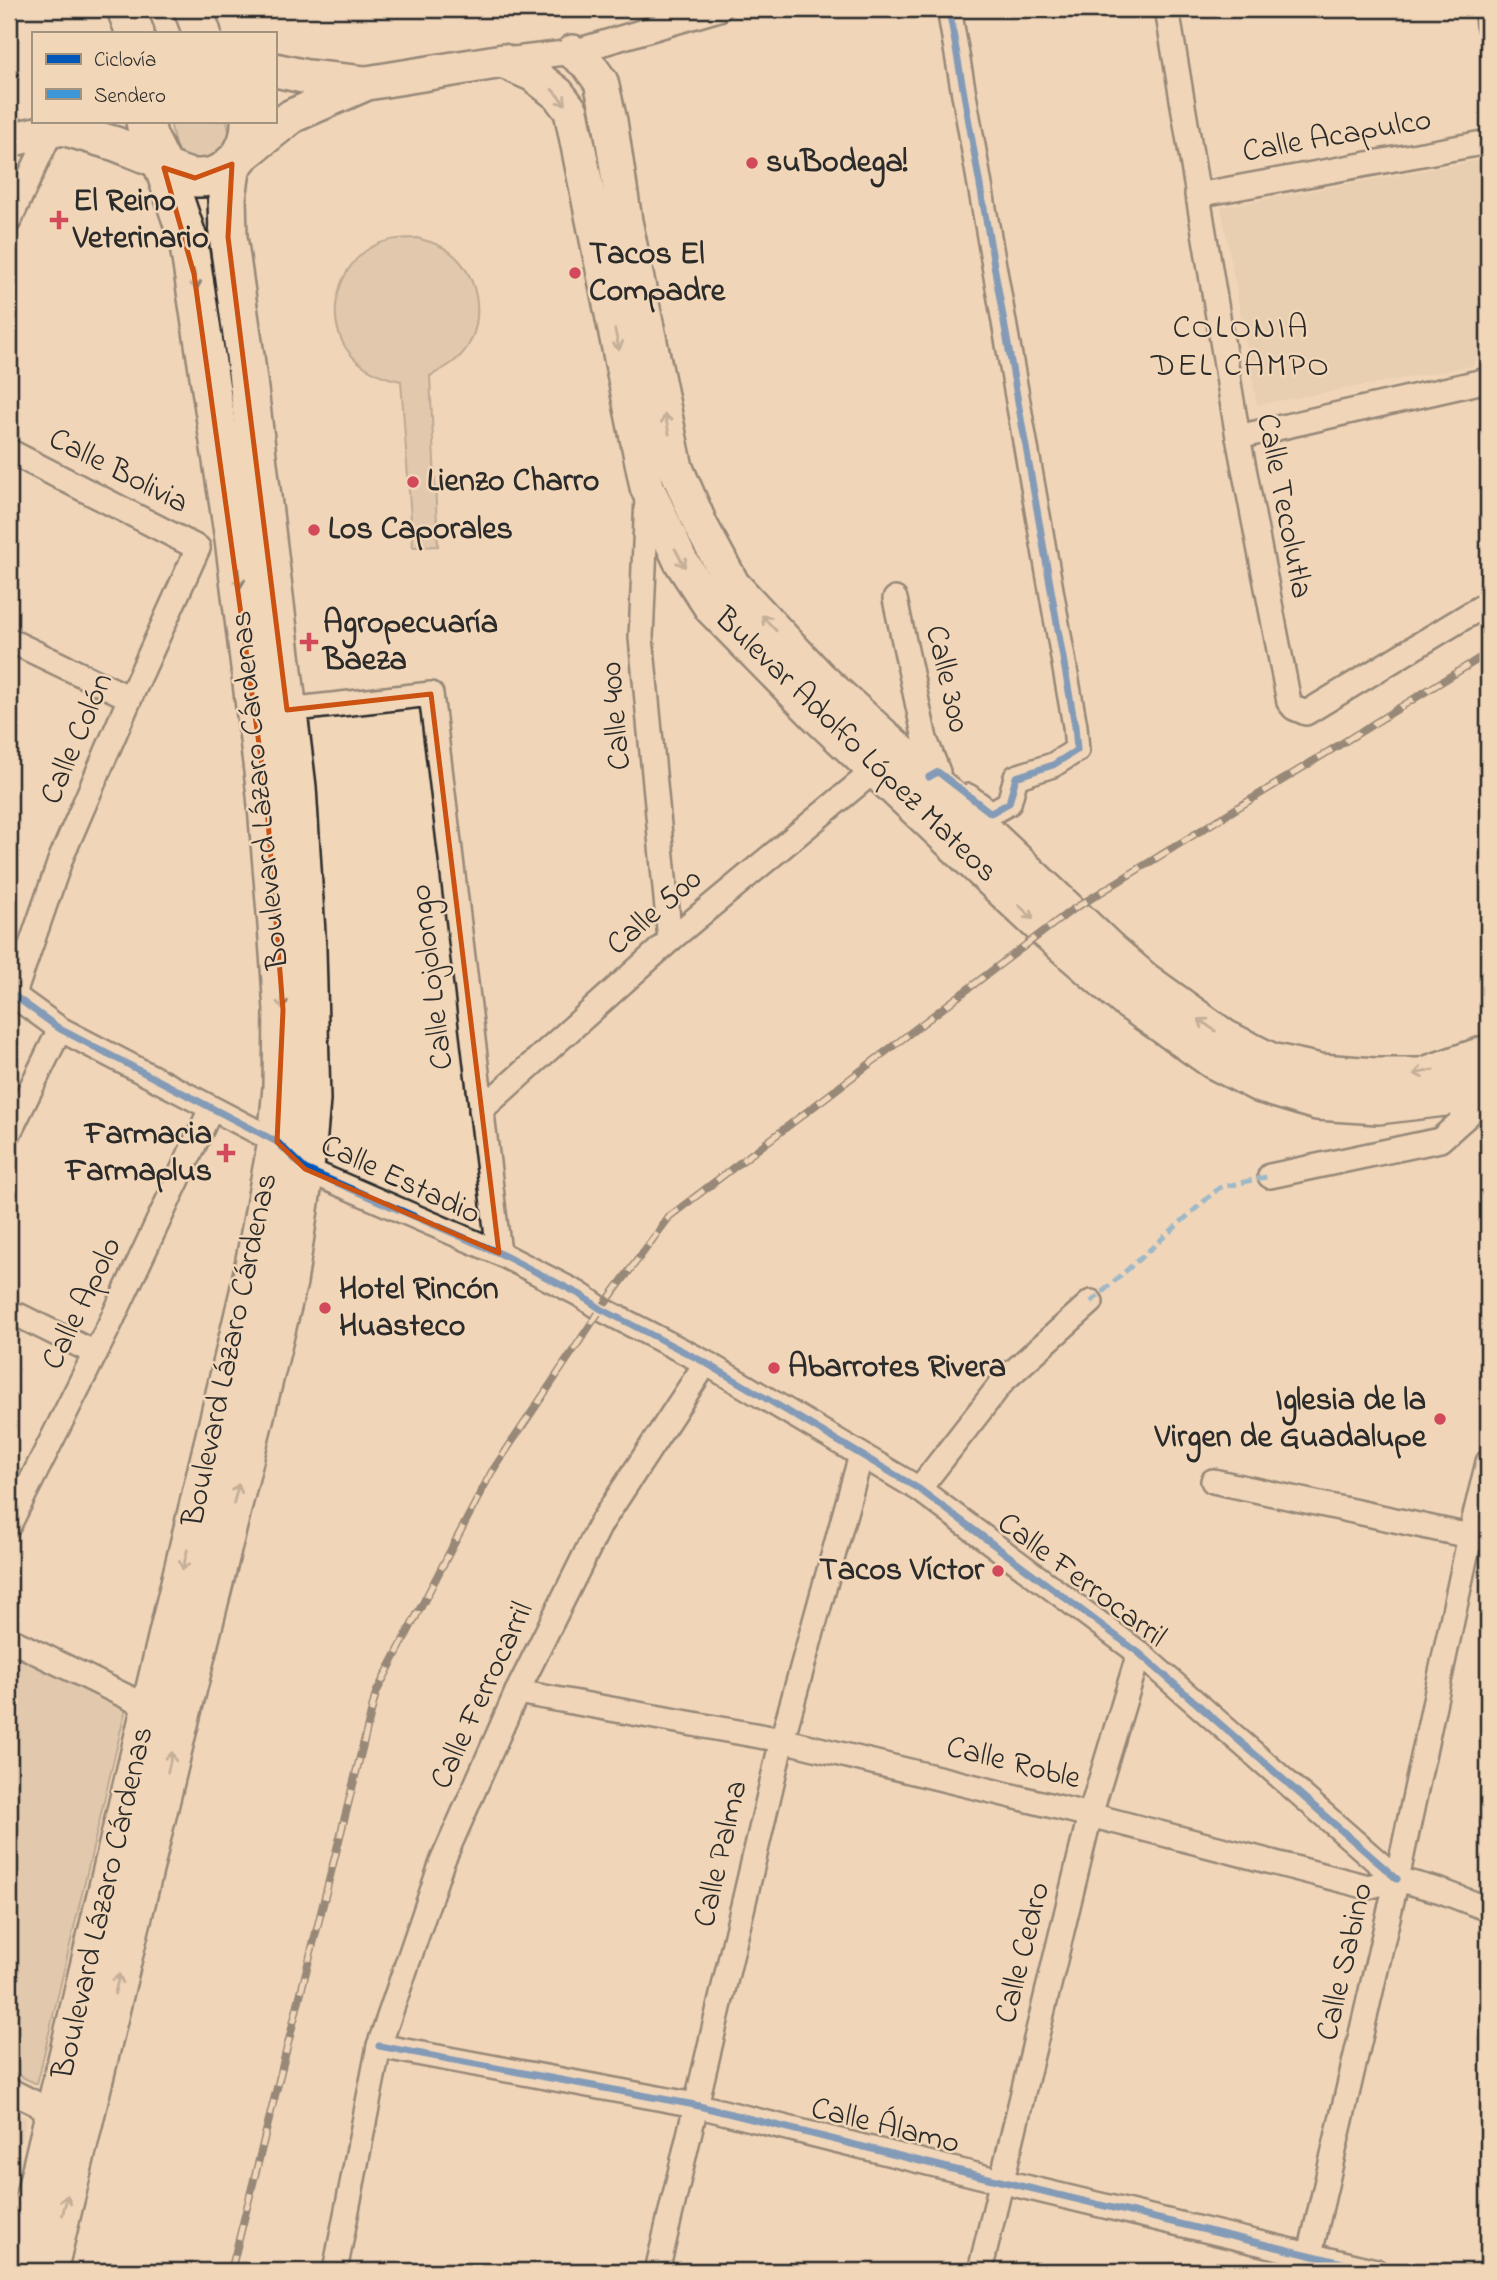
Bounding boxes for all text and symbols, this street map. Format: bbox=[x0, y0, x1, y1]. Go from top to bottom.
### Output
legend bbox=[32, 32, 276, 122]
text: Ciclovía bbox=[94, 46, 156, 76]
text: Sendero bbox=[94, 82, 166, 112]
one-way arrow bbox=[551, 88, 567, 106]
street label: Calle Acapulco bbox=[1239, 97, 1435, 177]
place label: suBodega! bbox=[766, 140, 908, 188]
marker: suBodega! bbox=[744, 155, 760, 171]
place label: El Reino Veterinario bbox=[72, 179, 209, 263]
marker: El Reino Veterinario bbox=[51, 212, 67, 228]
place label: Tacos El Compadre bbox=[589, 232, 727, 316]
marker: Tacos El Compadre bbox=[567, 265, 583, 281]
one-way arrow bbox=[189, 268, 202, 291]
district label: COLONIA DEL CAMPO bbox=[1150, 305, 1331, 391]
one-way arrow bbox=[611, 328, 625, 351]
street label: Calle Tecolutla bbox=[1242, 409, 1324, 603]
one-way arrow bbox=[660, 413, 674, 436]
street label: Calle Bolivia bbox=[40, 417, 196, 527]
place label: Lienzo Charro bbox=[427, 459, 599, 506]
marker: Lienzo Charro bbox=[405, 474, 421, 490]
place label: Los Caporales bbox=[328, 507, 513, 554]
marker: Los Caporales bbox=[306, 522, 322, 538]
one-way arrow bbox=[673, 547, 687, 568]
one-way arrow bbox=[232, 566, 245, 589]
street label: Bulevar Adolfo López Mateos bbox=[701, 597, 1008, 895]
place label: Agropecuaría Baeza bbox=[321, 601, 498, 685]
street label: Boulevard Lázaro Cárdenas bbox=[219, 608, 303, 973]
one-way arrow bbox=[760, 615, 777, 632]
street label: Calle 300 bbox=[911, 621, 981, 737]
marker: Agropecuaría Baeza bbox=[301, 634, 317, 650]
street label: Calle 400 bbox=[589, 660, 645, 772]
street label: Calle Colón bbox=[29, 666, 127, 812]
street label: Calle 500 bbox=[597, 858, 713, 968]
street label: Calle Lojolongo bbox=[398, 881, 468, 1073]
one-way arrow bbox=[1017, 904, 1034, 921]
one-way arrow bbox=[276, 988, 289, 1010]
one-way arrow bbox=[1198, 1018, 1217, 1032]
one-way arrow bbox=[1413, 1067, 1435, 1080]
place label: Farmacia Farmaplus bbox=[64, 1112, 212, 1196]
street label: Calle Estadio bbox=[312, 1123, 488, 1239]
marker: Farmacia Farmaplus bbox=[218, 1145, 234, 1161]
street label: Boulevard Lázaro Cárdenas bbox=[170, 1169, 291, 1532]
street label: Calle Apolo bbox=[31, 1230, 135, 1378]
place label: Hotel Rincón Huasteco bbox=[339, 1267, 499, 1351]
marker: Hotel Rincón Huasteco bbox=[317, 1300, 333, 1316]
place label: Abarrotes Rivera bbox=[788, 1345, 1006, 1392]
marker: Abarrotes Rivera bbox=[766, 1360, 782, 1376]
place label: Iglesia de la Virgen de Guadalupe bbox=[1154, 1378, 1428, 1463]
marker: Iglesia de la Virgen de Guadalupe bbox=[1432, 1411, 1448, 1427]
one-way arrow bbox=[230, 1483, 243, 1506]
street label: Calle Ferrocarril bbox=[986, 1501, 1176, 1661]
one-way arrow bbox=[178, 1548, 191, 1570]
place label: Tacos Víctor bbox=[819, 1548, 985, 1595]
marker: Tacos Víctor bbox=[990, 1563, 1006, 1579]
street label: Calle Ferrocarril bbox=[419, 1595, 547, 1797]
street label: Boulevard Lázaro Cárdenas bbox=[40, 1722, 167, 2085]
street label: Calle Roble bbox=[941, 1725, 1086, 1804]
one-way arrow bbox=[164, 1751, 177, 1774]
street label: Calle Palma bbox=[682, 1776, 762, 1932]
street label: Calle Cedro bbox=[984, 1877, 1064, 2029]
street label: Calle Sabino bbox=[1305, 1878, 1387, 2046]
one-way arrow bbox=[111, 1973, 125, 1996]
street label: Calle Álamo bbox=[806, 2086, 964, 2168]
one-way arrow bbox=[58, 2194, 72, 2217]

